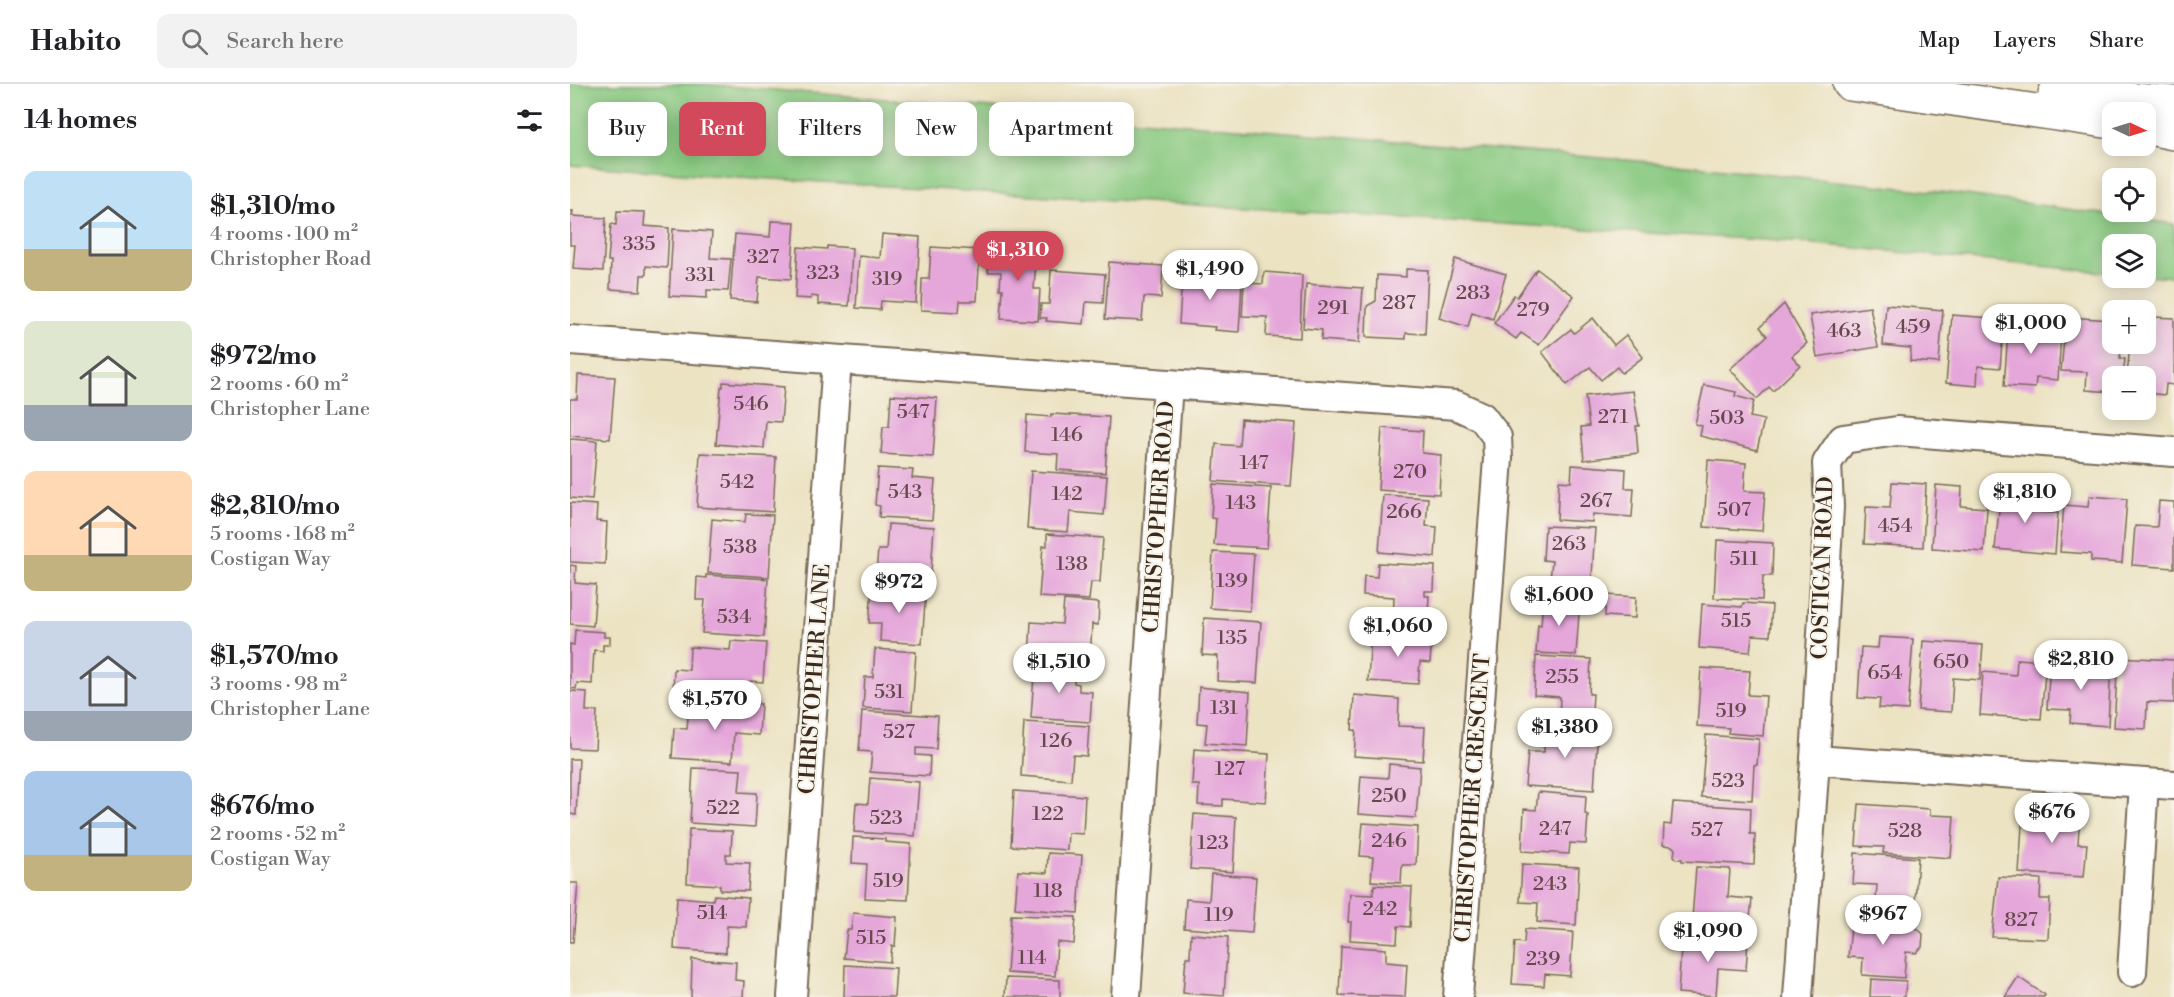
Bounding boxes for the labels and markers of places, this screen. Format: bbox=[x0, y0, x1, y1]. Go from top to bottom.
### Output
pin: $1,310 bbox=[969, 231, 1067, 282]
pin: $1,490 bbox=[1161, 250, 1259, 301]
pin: $1,000 bbox=[1982, 304, 2080, 355]
pin: $1,810 bbox=[1976, 473, 2074, 524]
pin: $972 bbox=[863, 563, 935, 614]
pin: $1,600 bbox=[1510, 576, 1608, 627]
pin: $1,060 bbox=[1349, 607, 1447, 658]
pin: $2,810 bbox=[2032, 640, 2130, 691]
pin: $1,510 bbox=[1010, 643, 1108, 694]
pin: $1,570 bbox=[666, 680, 764, 731]
pin: $1,380 bbox=[1516, 708, 1614, 759]
pin: $676 bbox=[2016, 793, 2088, 844]
pin: $967 bbox=[1847, 895, 1919, 946]
pin: $1,090 bbox=[1659, 912, 1757, 963]

